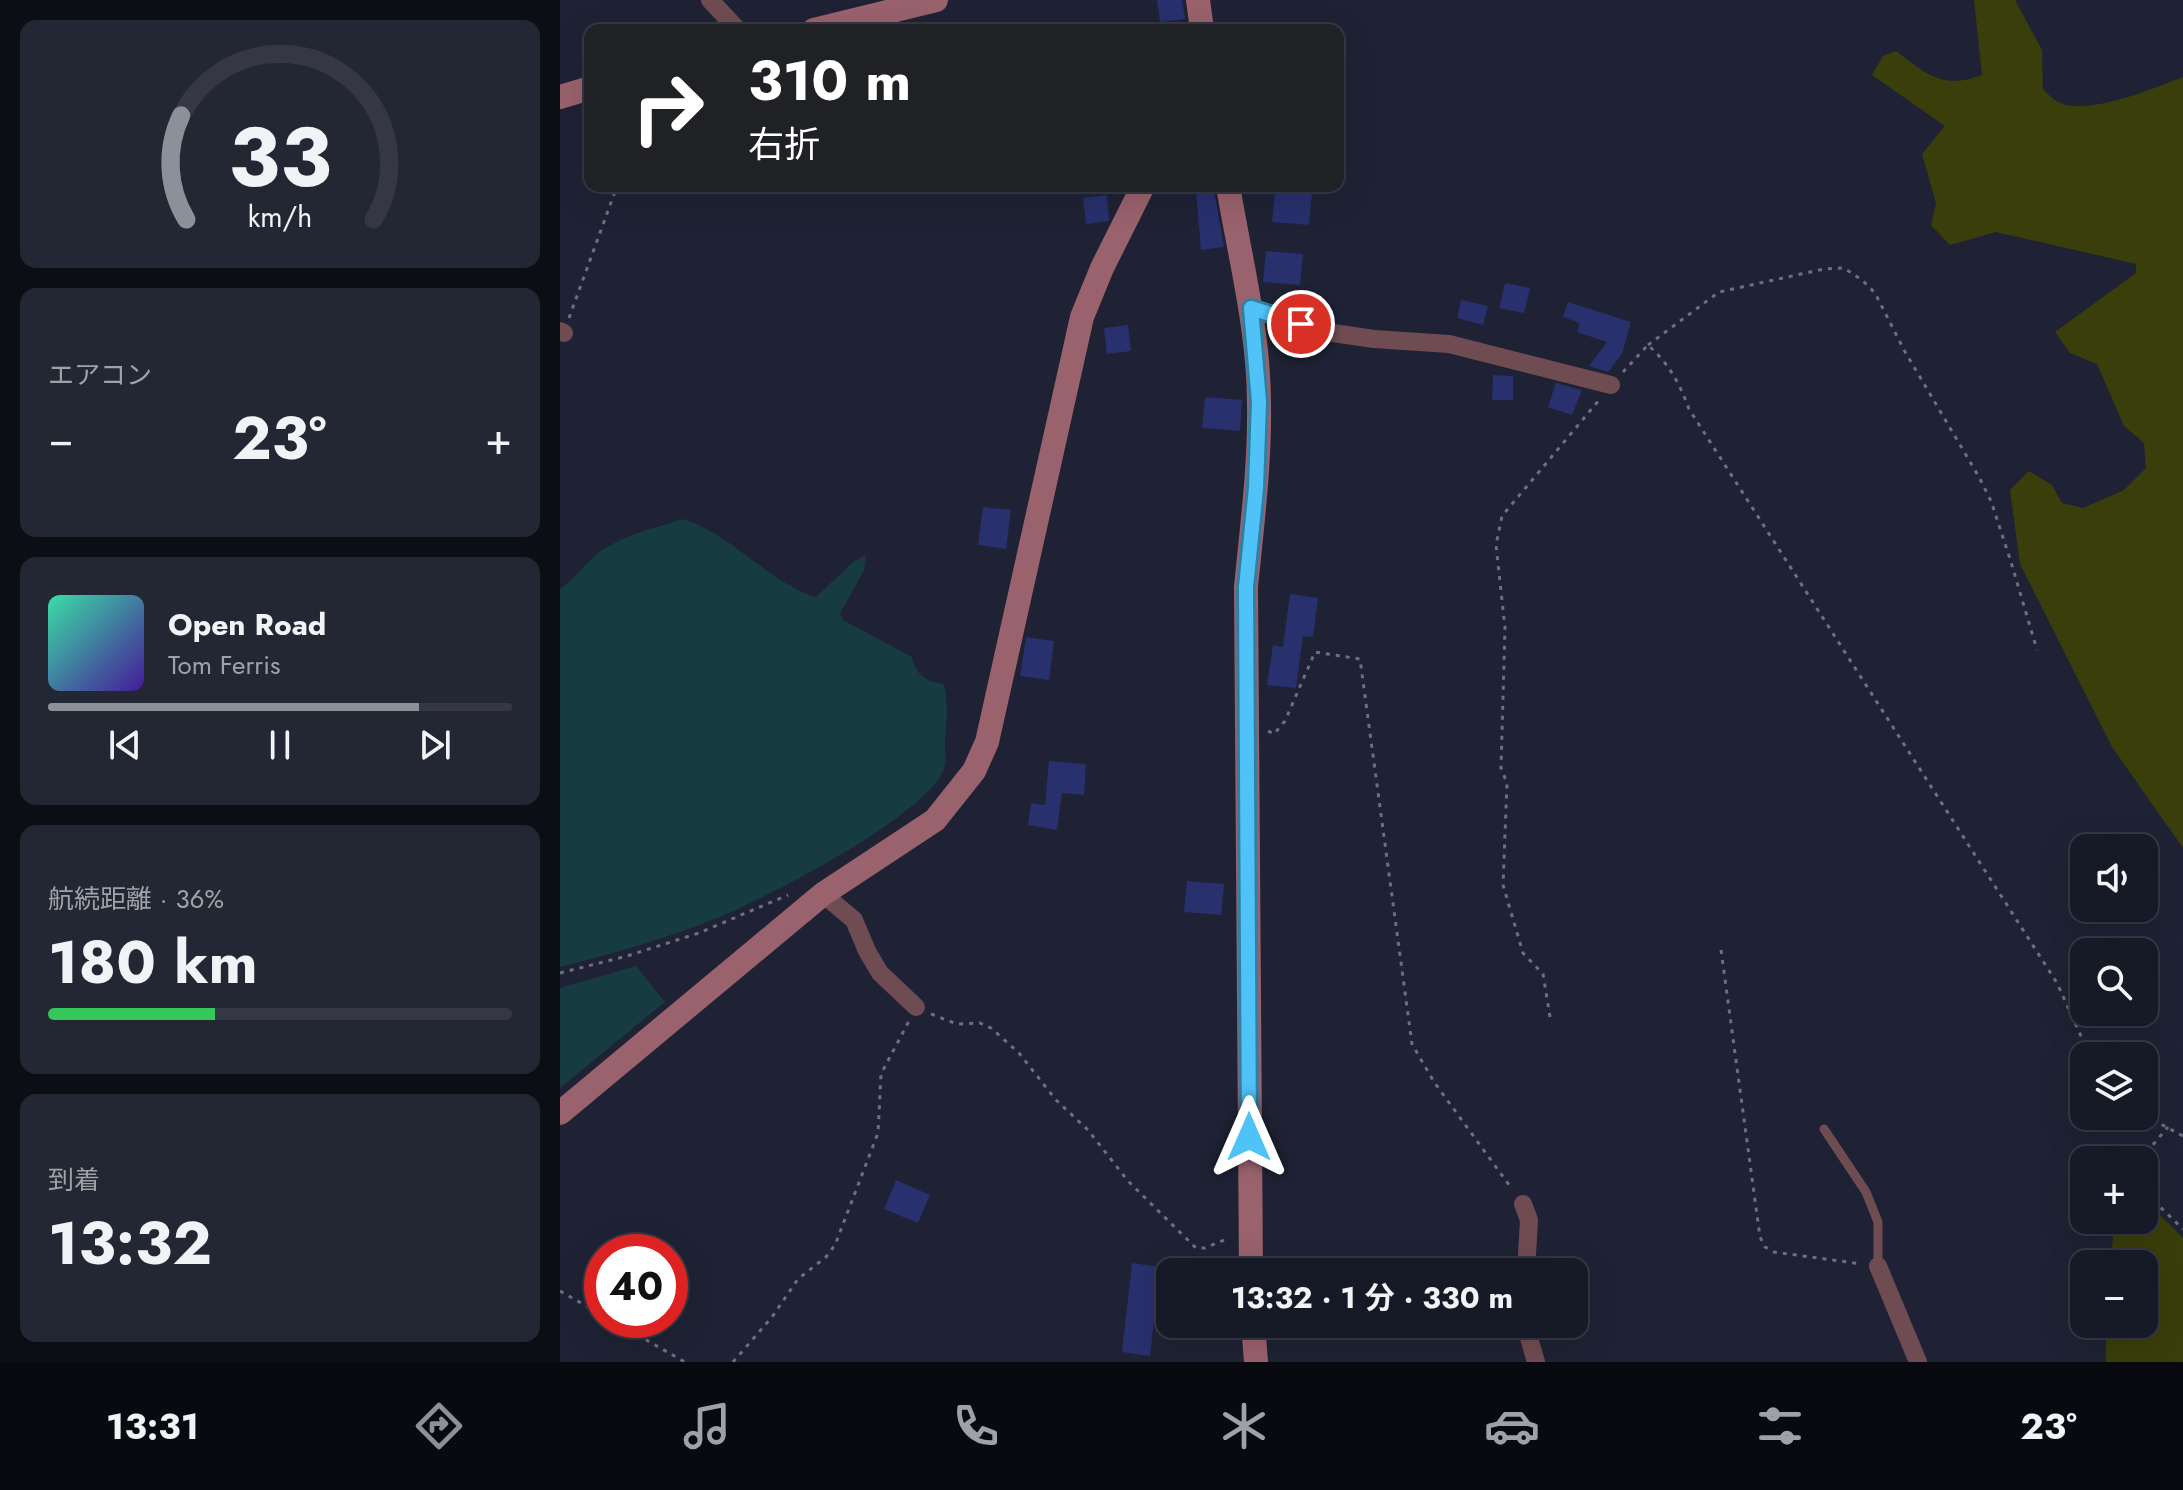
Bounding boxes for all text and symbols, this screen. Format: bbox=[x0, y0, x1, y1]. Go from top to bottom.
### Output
text: 310 m bbox=[748, 40, 911, 121]
icon: right bbox=[616, 56, 720, 160]
text: 33 bbox=[228, 97, 332, 217]
text: 右折 bbox=[748, 118, 820, 170]
text: km/h bbox=[248, 196, 312, 238]
pin bbox=[1267, 290, 1335, 358]
icon: arrive bbox=[1279, 302, 1323, 346]
text: エアコン bbox=[48, 356, 152, 394]
text: 23° bbox=[232, 395, 327, 482]
text: − bbox=[48, 407, 74, 471]
text: + bbox=[485, 407, 512, 471]
text: Open Road bbox=[168, 603, 326, 646]
text: Tom Ferris bbox=[168, 646, 280, 684]
icon: previous bbox=[103, 723, 147, 767]
icon: pause bbox=[258, 723, 302, 767]
icon: next bbox=[413, 723, 457, 767]
map controls bbox=[2070, 834, 2158, 1338]
button: sound bbox=[2070, 834, 2158, 922]
text: 航続距離 · 36% bbox=[48, 880, 224, 918]
text: 180 km bbox=[48, 919, 258, 1006]
button: search bbox=[2070, 938, 2158, 1026]
button: layers bbox=[2070, 1042, 2158, 1130]
position arrow bbox=[1207, 1095, 1291, 1179]
button: + bbox=[2070, 1146, 2158, 1234]
text: 到着 bbox=[48, 1161, 100, 1199]
text: 13:32 bbox=[48, 1200, 212, 1287]
speed limit sign: 40 bbox=[584, 1234, 688, 1338]
button: − bbox=[2070, 1250, 2158, 1338]
text: 13:32 · 1 分 · 330 m bbox=[1231, 1276, 1513, 1319]
icon: directions bbox=[411, 1398, 467, 1454]
icon: music bbox=[679, 1398, 735, 1454]
icon: phone bbox=[948, 1398, 1004, 1454]
icon: climate bbox=[1216, 1398, 1272, 1454]
icon: car bbox=[1484, 1398, 1540, 1454]
icon: filters bbox=[1752, 1398, 1808, 1454]
text: 13:31 bbox=[106, 1400, 199, 1452]
text: 23° bbox=[2020, 1400, 2077, 1452]

